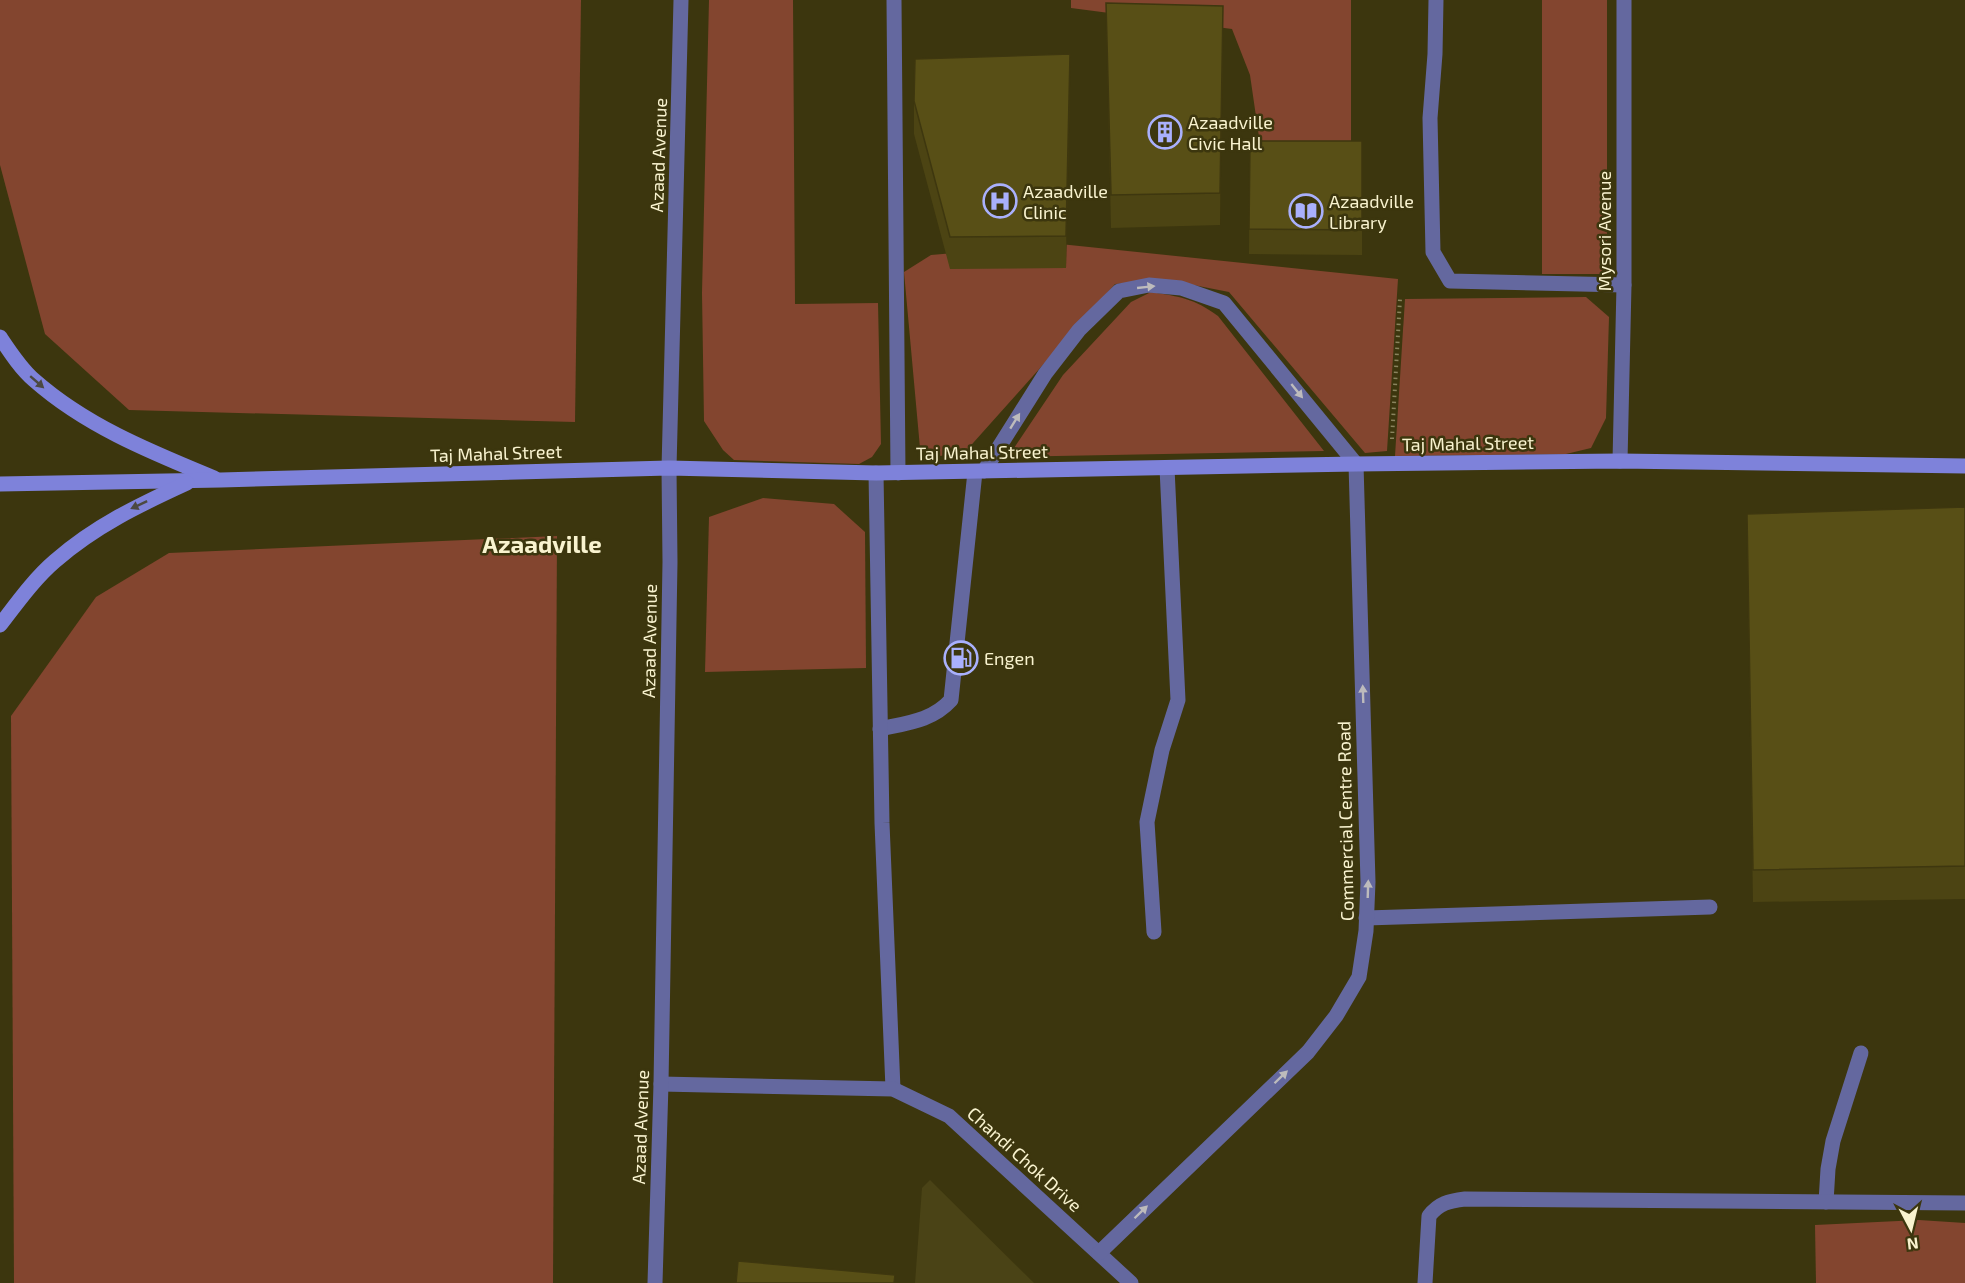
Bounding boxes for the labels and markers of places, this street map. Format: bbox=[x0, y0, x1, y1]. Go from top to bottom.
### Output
place label: Azaadville Civic Hall bbox=[1188, 111, 1273, 154]
building icon: Azaadville Civic Hall bbox=[1147, 114, 1183, 150]
place label: Azaadville Clinic bbox=[1023, 180, 1108, 223]
hospital icon: Azaadville Clinic bbox=[982, 183, 1018, 219]
place label: Azaadville Library bbox=[1329, 190, 1414, 233]
library icon: Azaadville Library bbox=[1288, 193, 1324, 229]
fuel station icon: Engen bbox=[943, 640, 979, 676]
place label: Engen bbox=[984, 647, 1035, 669]

